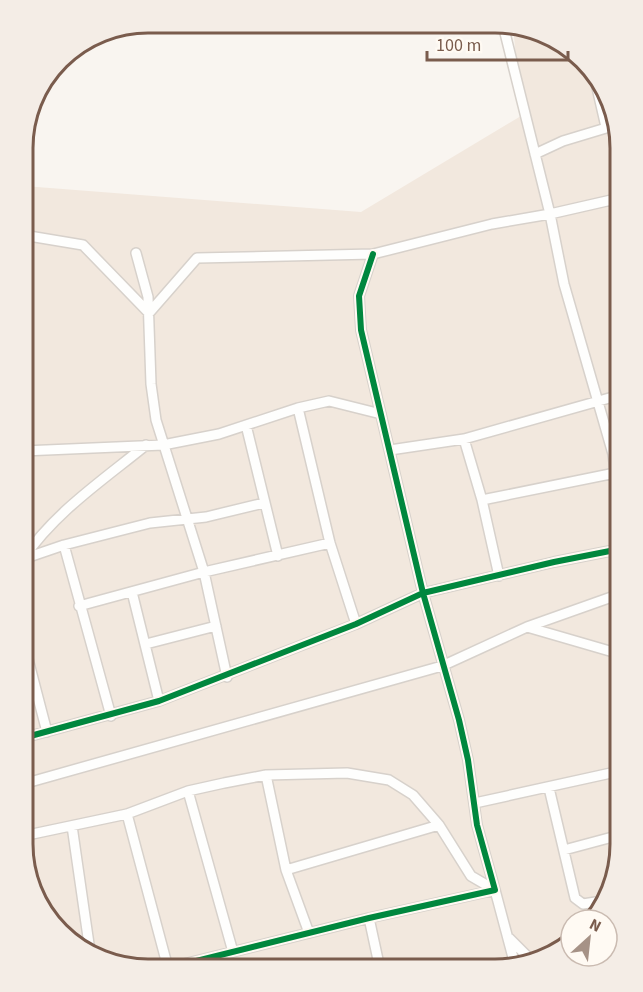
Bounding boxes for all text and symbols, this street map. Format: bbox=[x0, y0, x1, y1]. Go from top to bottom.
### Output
scale bar bbox=[427, 24, 568, 62]
text: 100 m bbox=[436, 33, 481, 58]
north arrow bbox=[559, 908, 619, 968]
text: N bbox=[586, 913, 605, 938]

